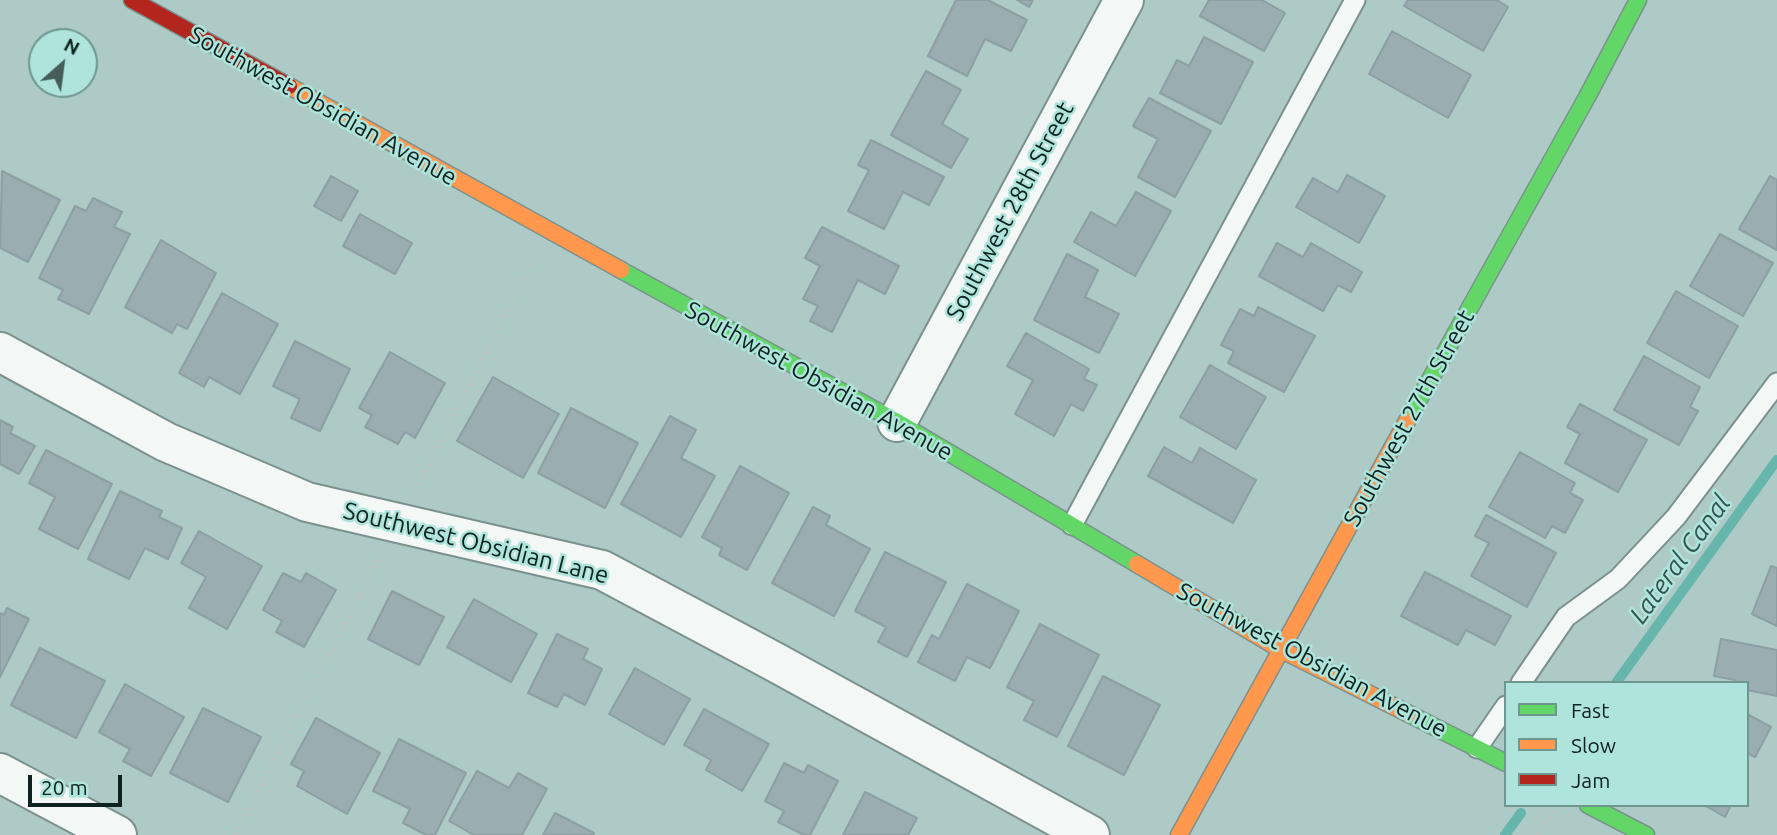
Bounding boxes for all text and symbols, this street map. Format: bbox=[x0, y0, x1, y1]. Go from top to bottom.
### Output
street label: Southwest Obsidian Avenue bbox=[184, 20, 462, 192]
north arrow bbox=[28, 28, 98, 98]
text: N bbox=[60, 33, 83, 59]
street label: Southwest 28th Street bbox=[940, 97, 1080, 325]
street label: Southwest Obsidian Avenue bbox=[680, 295, 958, 467]
street label: Southwest 27th Street bbox=[1337, 305, 1481, 531]
water label: Lateral Canal bbox=[1623, 488, 1737, 630]
street label: Southwest Obsidian Lane bbox=[340, 496, 612, 590]
street label: Southwest Obsidian Avenue bbox=[1172, 576, 1452, 744]
legend bbox=[1504, 681, 1749, 807]
text: Fast bbox=[1571, 698, 1609, 722]
text: Slow bbox=[1571, 733, 1616, 757]
scale bar bbox=[32, 762, 126, 806]
text: Jam bbox=[1571, 768, 1610, 792]
text: 20 m bbox=[41, 775, 88, 799]

